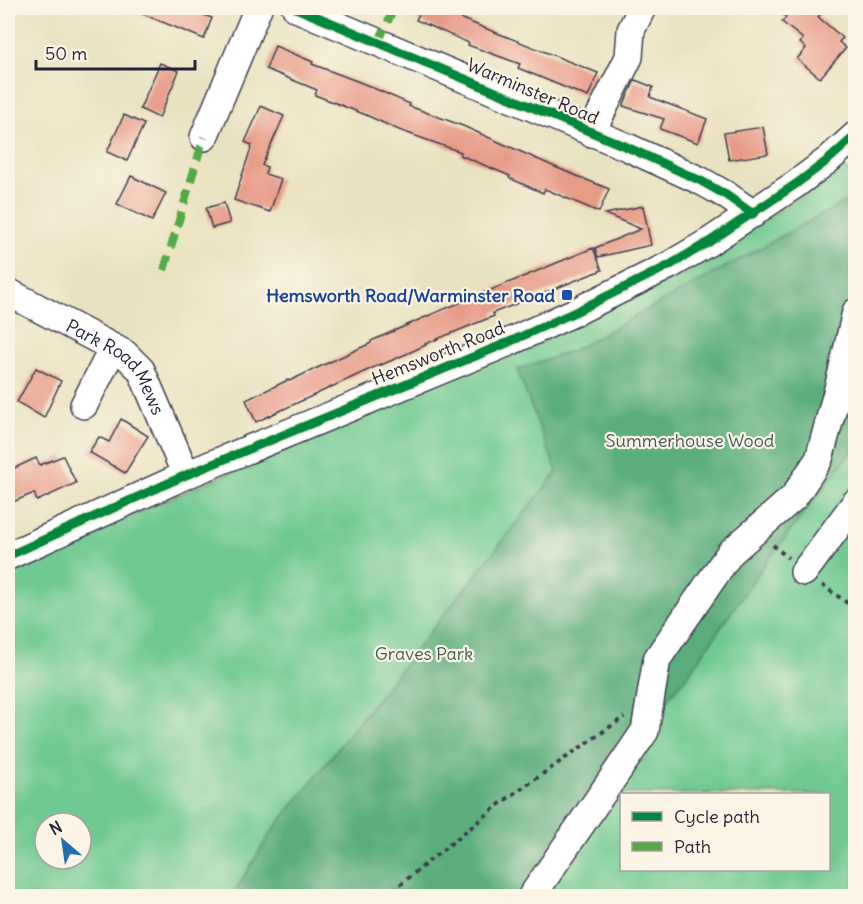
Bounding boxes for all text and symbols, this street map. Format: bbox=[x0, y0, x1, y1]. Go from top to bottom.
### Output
scale bar bbox=[36, 33, 195, 71]
text: 50 m bbox=[45, 42, 87, 65]
street label: Warminster Road bbox=[464, 53, 603, 129]
place label: Hemsworth Road/Warminster Road bbox=[266, 284, 555, 307]
marker: Hemsworth Road/Warminster Road bbox=[560, 288, 574, 302]
street label: Park Road Mews bbox=[62, 314, 170, 418]
street label: Hemsworth Road bbox=[368, 316, 508, 390]
park label: Summerhouse Wood bbox=[606, 429, 775, 452]
park label: Graves Park bbox=[375, 642, 473, 665]
legend bbox=[620, 793, 830, 871]
text: Cycle path bbox=[674, 805, 760, 828]
north arrow bbox=[33, 811, 93, 871]
text: N bbox=[46, 816, 65, 839]
text: Path bbox=[674, 835, 711, 858]

